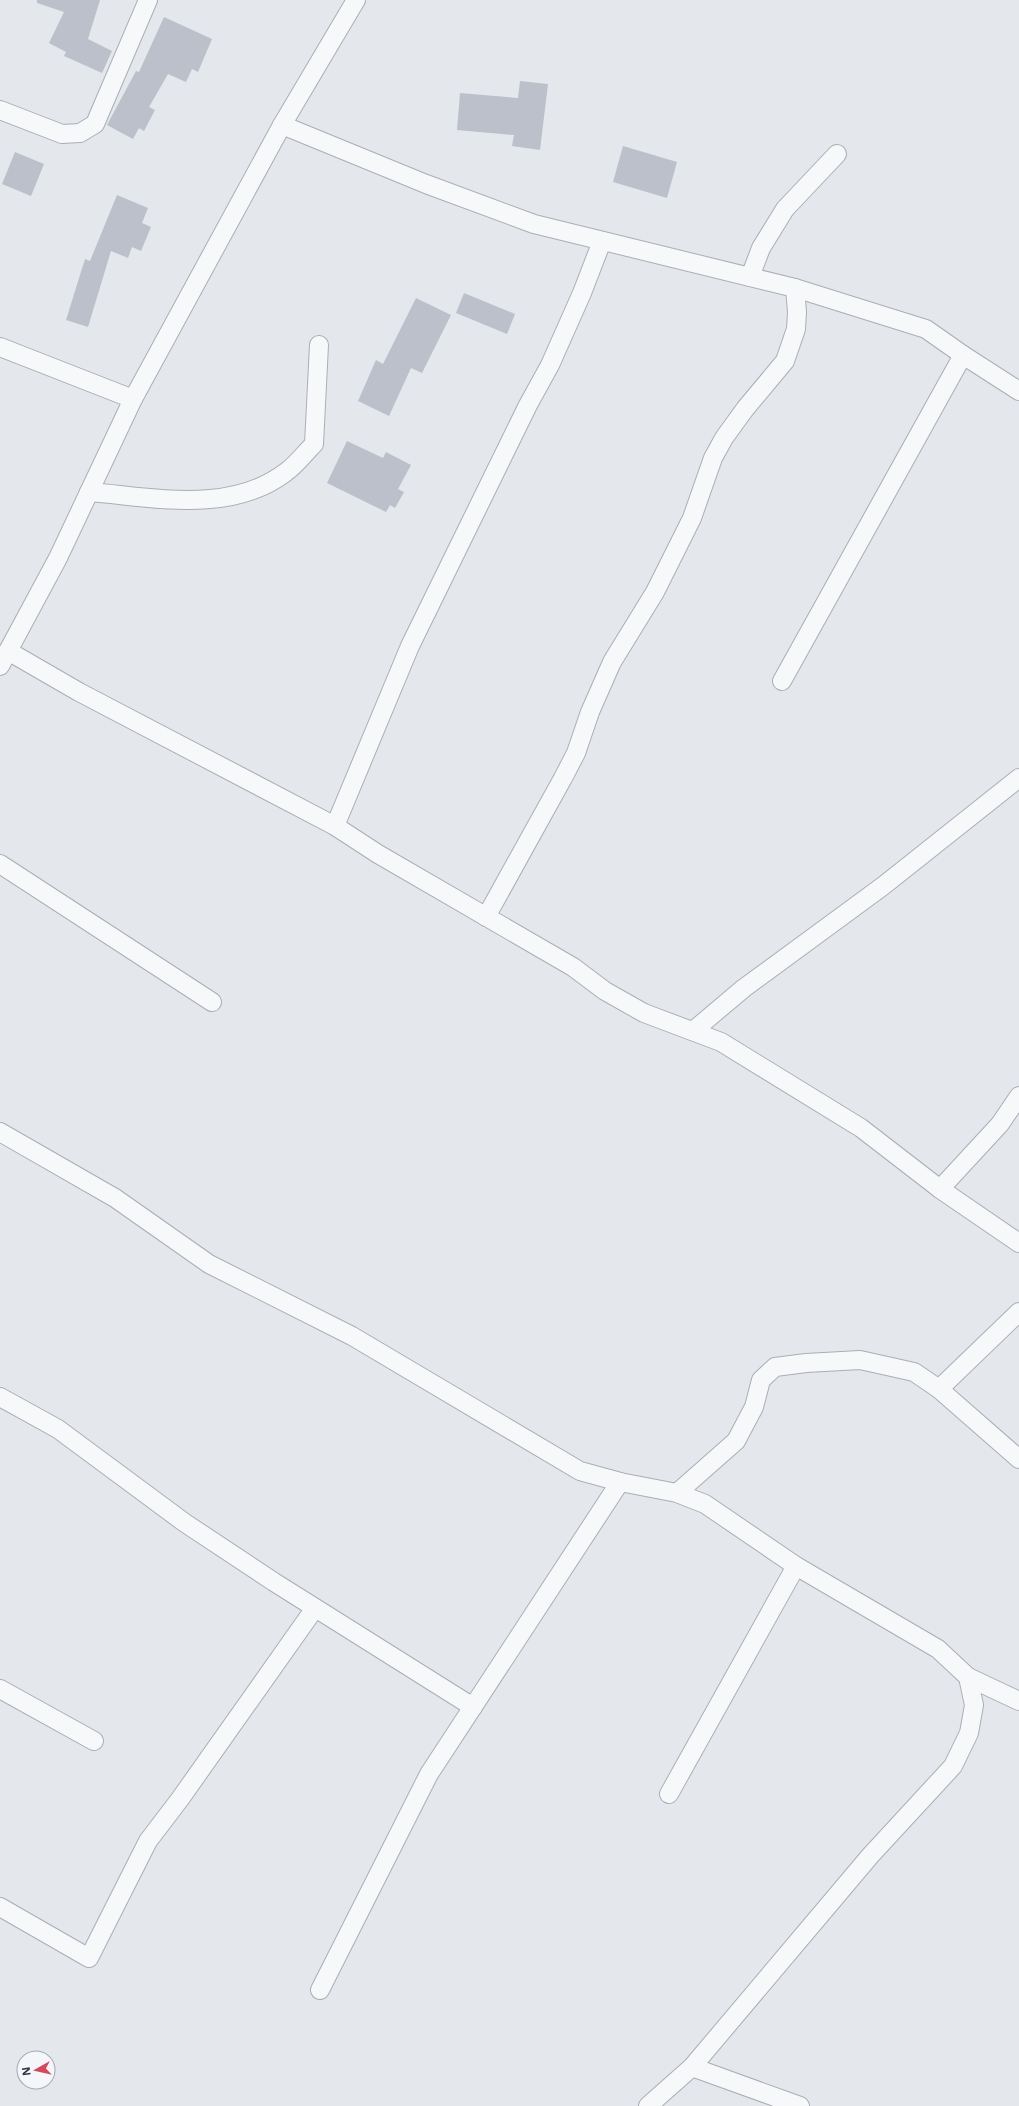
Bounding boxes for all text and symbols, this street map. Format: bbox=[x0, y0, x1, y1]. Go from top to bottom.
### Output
north arrow bbox=[16, 2050, 56, 2090]
text: N bbox=[18, 2066, 34, 2077]

